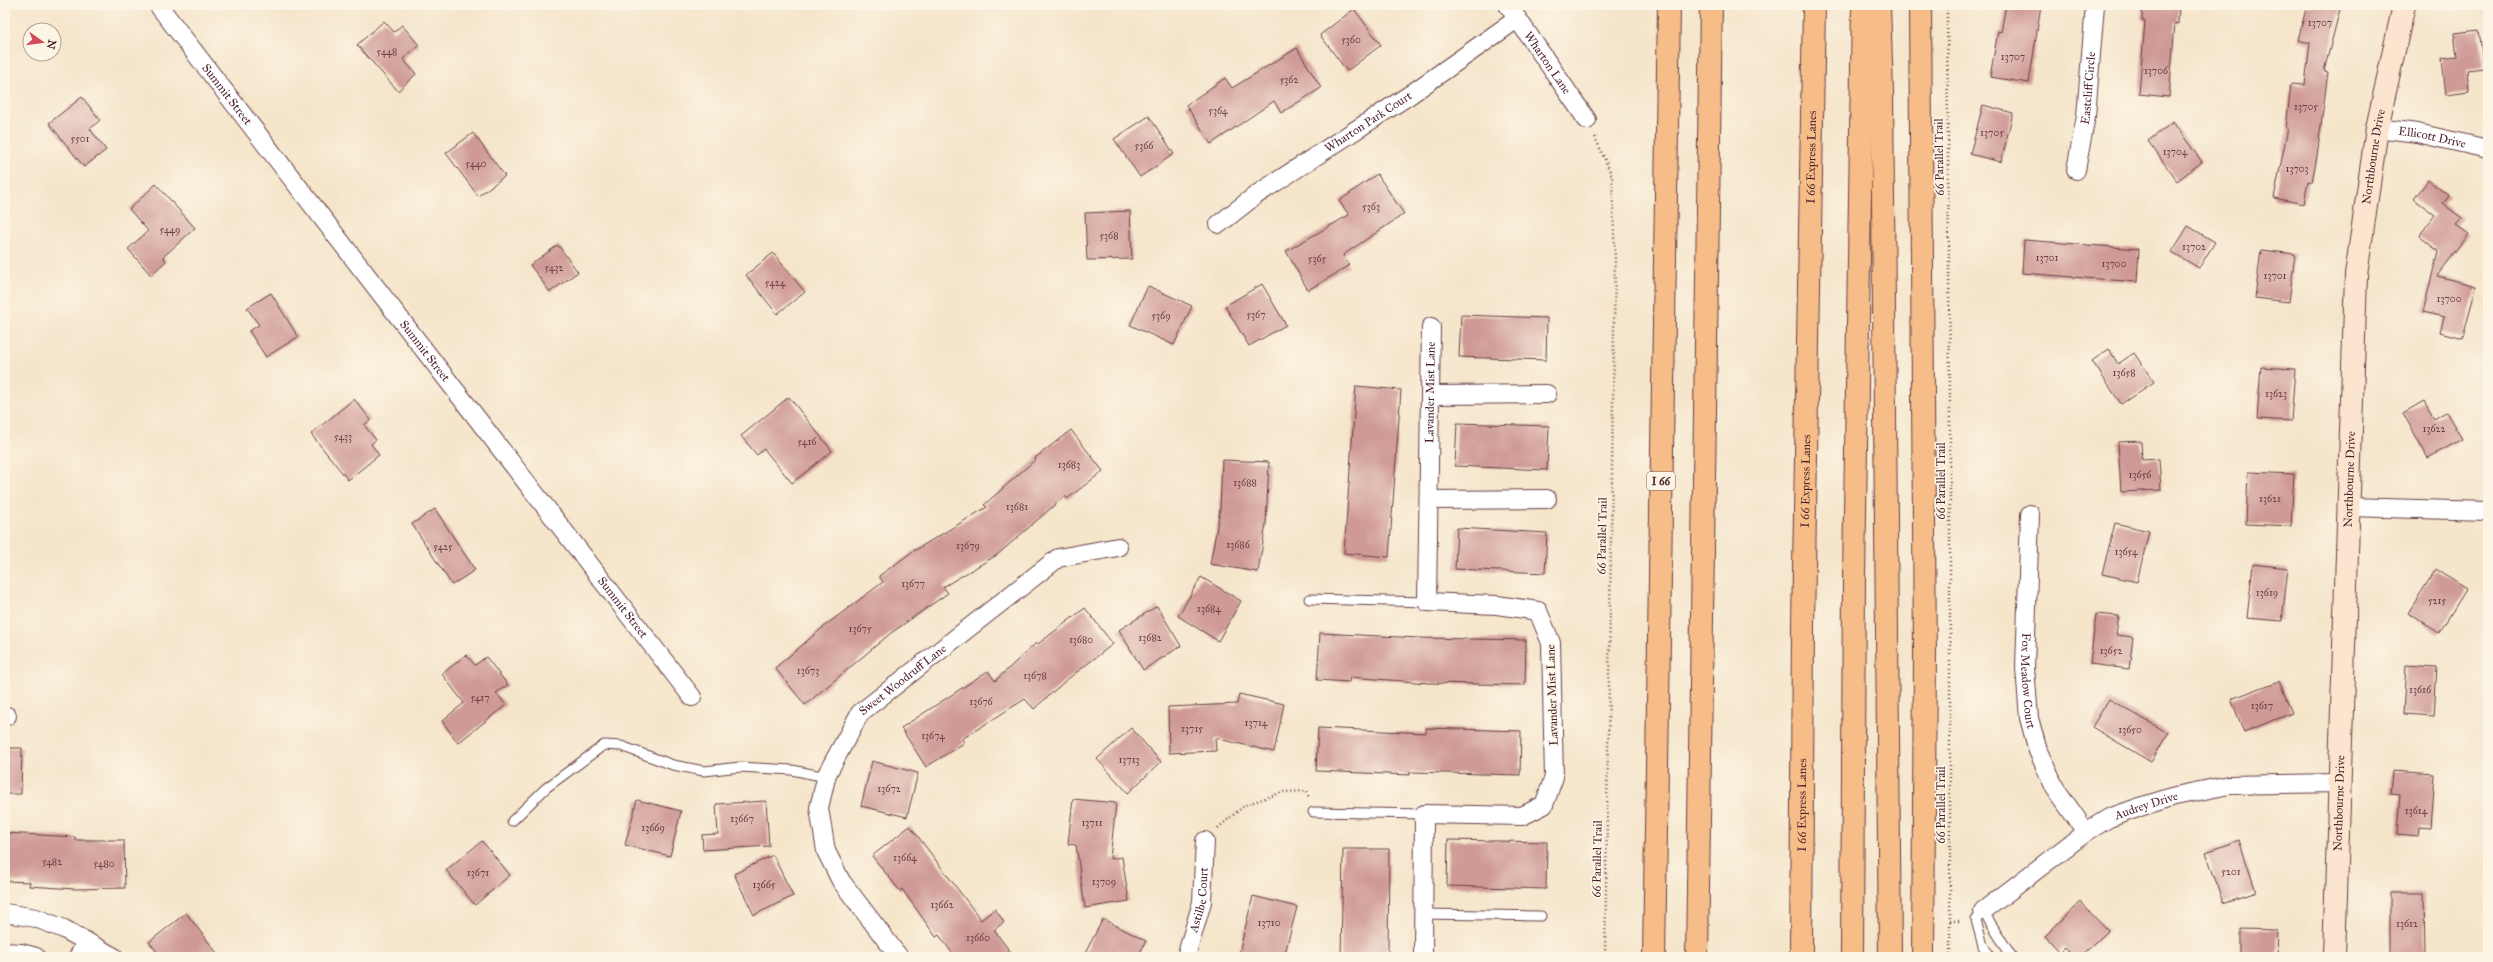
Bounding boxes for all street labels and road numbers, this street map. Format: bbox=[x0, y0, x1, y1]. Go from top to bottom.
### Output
street label: Wharton Lane bbox=[1521, 29, 1574, 97]
street label: Eastcliff Circle bbox=[2078, 51, 2098, 126]
street label: Summit Street bbox=[199, 61, 255, 128]
street label: Wharton Park Court bbox=[1322, 88, 1415, 155]
street label: Northbourne Drive bbox=[2359, 108, 2388, 205]
street label: I 66 Express Lanes bbox=[1803, 110, 1819, 204]
street label: 66 Parallel Trail bbox=[1931, 117, 1947, 196]
street label: Ellicott Drive bbox=[2398, 124, 2467, 151]
street label: Summit Street bbox=[397, 318, 453, 385]
street label: Lavander Mist Lane bbox=[1422, 342, 1438, 443]
street label: Northbourne Drive bbox=[2341, 431, 2358, 528]
street label: I 66 Express Lanes bbox=[1798, 434, 1813, 528]
street label: 66 Parallel Trail bbox=[1934, 442, 1948, 520]
road number: I 66 bbox=[1647, 472, 1675, 490]
street label: 66 Parallel Trail bbox=[1594, 496, 1610, 575]
street label: Summit Street bbox=[595, 574, 651, 641]
street label: Fox Meadow Court bbox=[2018, 633, 2039, 731]
street label: Sweet Woodruff Lane bbox=[856, 641, 949, 718]
street label: Lavander Mist Lane bbox=[1543, 644, 1561, 746]
street label: Northbourne Drive bbox=[2330, 755, 2348, 851]
street label: I 66 Express Lanes bbox=[1795, 758, 1809, 852]
street label: 66 Parallel Trail bbox=[1934, 766, 1948, 844]
street label: Audrey Drive bbox=[2112, 789, 2179, 823]
street label: 66 Parallel Trail bbox=[1589, 819, 1605, 898]
street label: Astilbe Court bbox=[1186, 866, 1211, 935]

